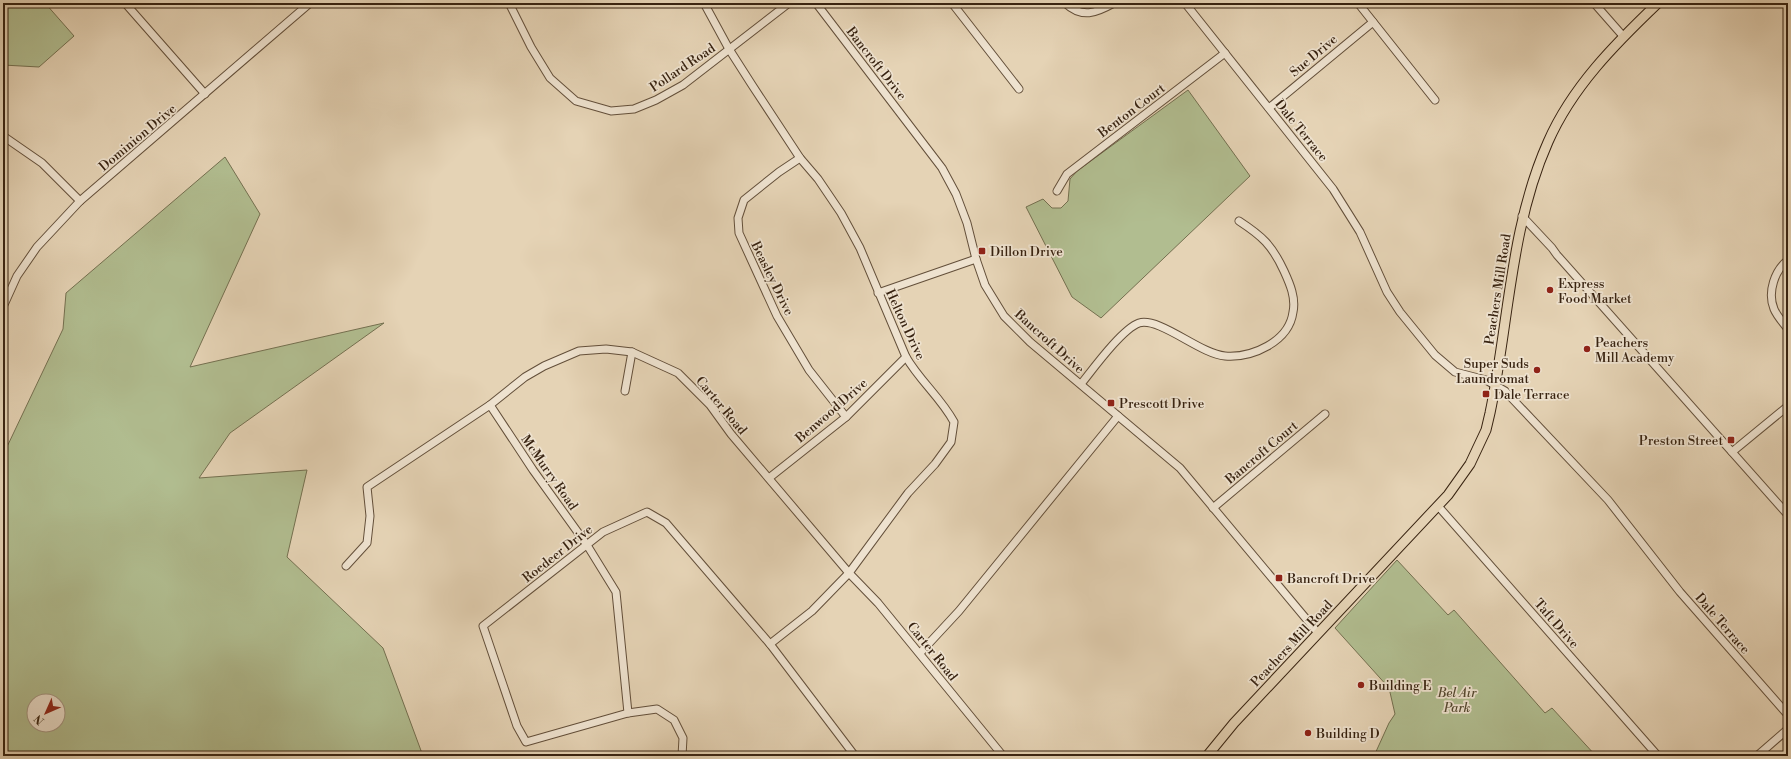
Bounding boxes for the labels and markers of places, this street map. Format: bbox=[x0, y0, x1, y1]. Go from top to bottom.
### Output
place label: Dillon Drive bbox=[990, 244, 1063, 260]
marker: Dillon Drive bbox=[977, 246, 987, 256]
place label: Express Food Market bbox=[1558, 276, 1632, 307]
marker: Express Food Market bbox=[1545, 285, 1555, 295]
place label: Peachers Mill Academy bbox=[1595, 335, 1675, 366]
marker: Peachers Mill Academy bbox=[1582, 344, 1592, 354]
place label: Super Suds Laundromat bbox=[1456, 356, 1529, 387]
marker: Super Suds Laundromat bbox=[1532, 365, 1542, 375]
place label: Dale Terrace bbox=[1494, 387, 1570, 403]
marker: Dale Terrace bbox=[1481, 389, 1491, 399]
place label: Prescott Drive bbox=[1119, 396, 1205, 412]
marker: Prescott Drive bbox=[1106, 398, 1116, 408]
place label: Preston Street bbox=[1639, 433, 1723, 449]
marker: Preston Street bbox=[1726, 435, 1736, 445]
place label: Bancroft Drive bbox=[1286, 571, 1376, 587]
marker: Bancroft Drive bbox=[1274, 573, 1284, 583]
place label: Building E bbox=[1368, 678, 1432, 694]
marker: Building E bbox=[1356, 680, 1366, 690]
place label: Building D bbox=[1315, 726, 1380, 742]
marker: Building D bbox=[1303, 728, 1313, 738]

